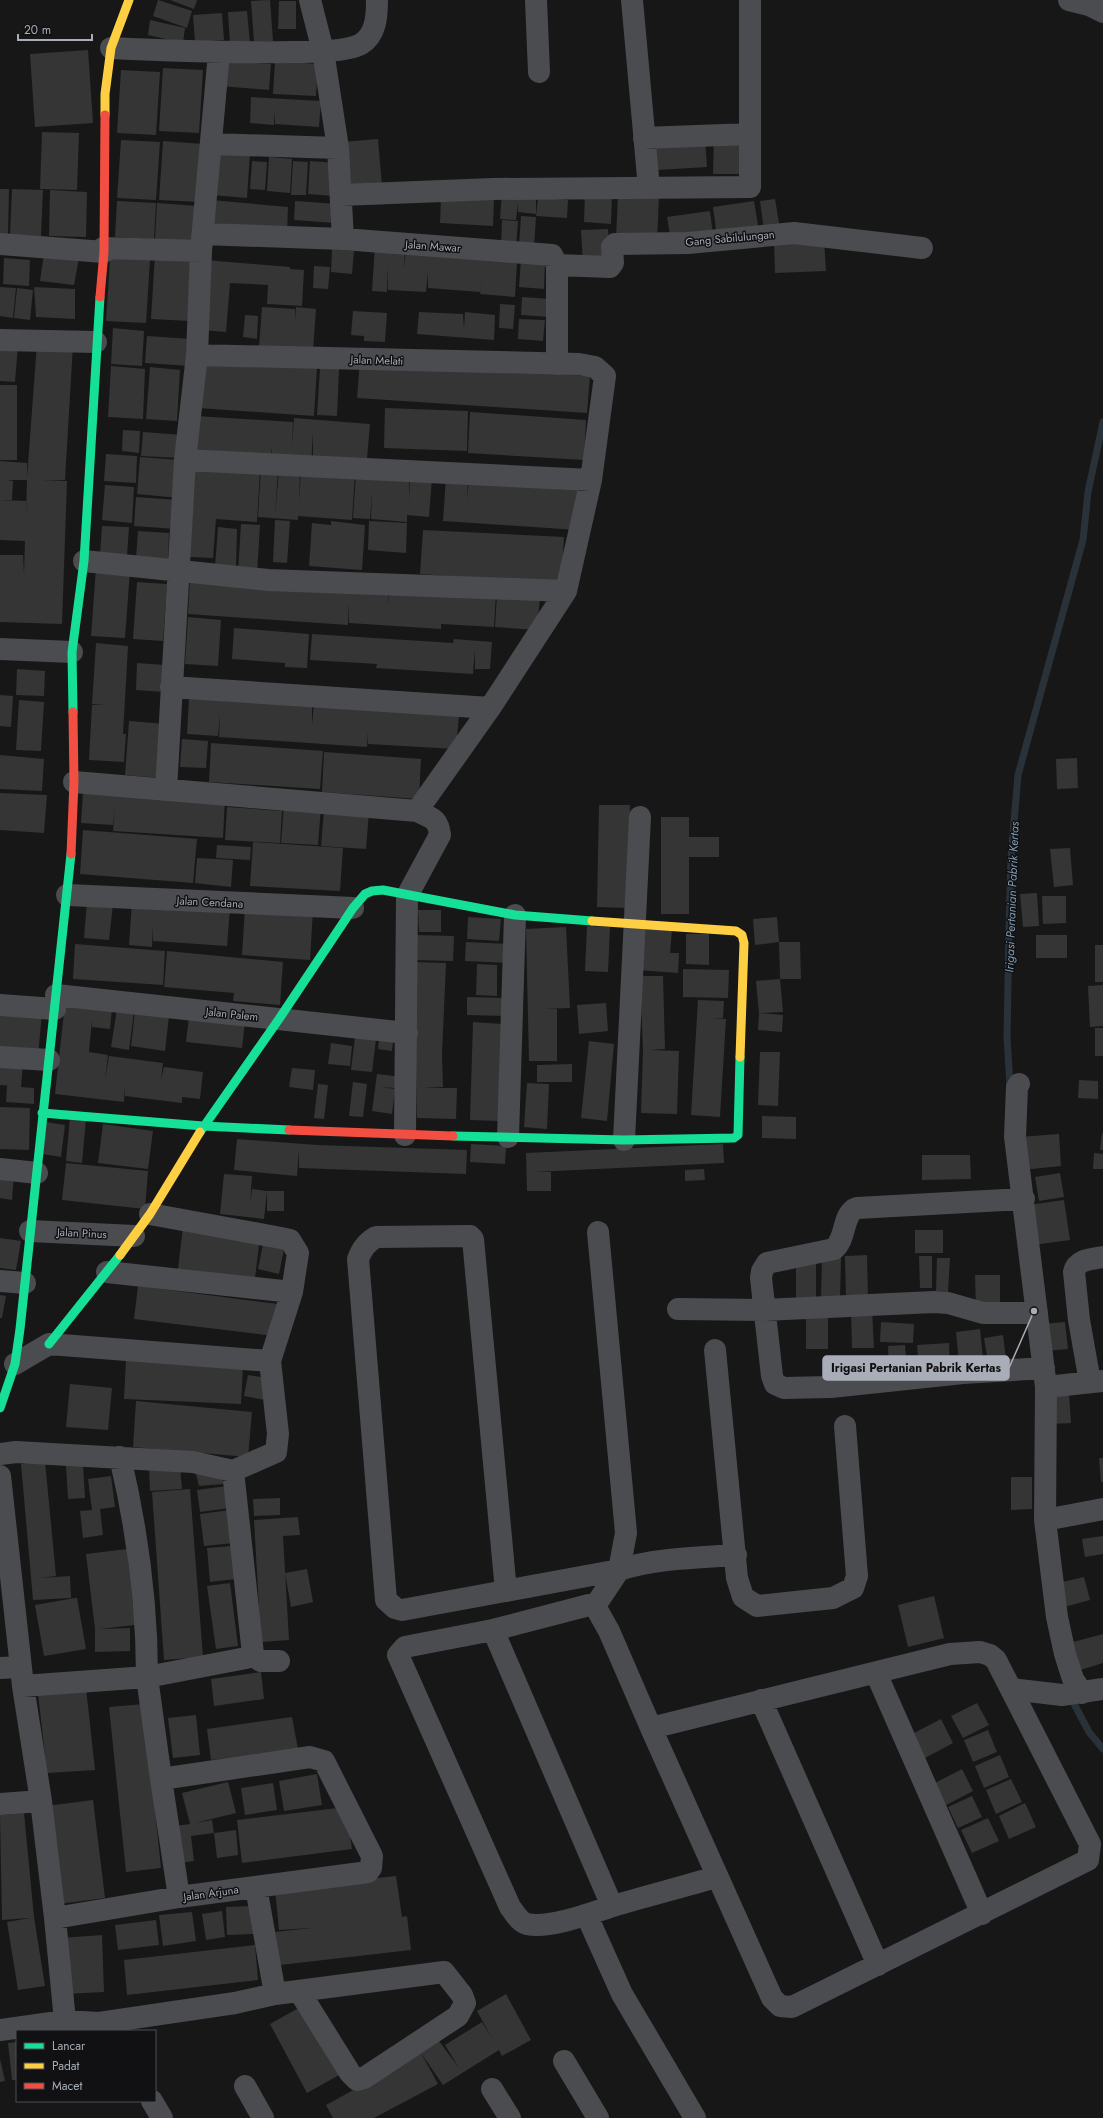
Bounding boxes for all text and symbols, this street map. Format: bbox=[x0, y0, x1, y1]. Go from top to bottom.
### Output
scale bar bbox=[18, 16, 92, 42]
text: 20 m bbox=[24, 21, 51, 39]
street label: Gang Sabilulungan bbox=[685, 226, 775, 250]
street label: Jalan Mawar bbox=[403, 236, 461, 256]
street label: Jalan Melati bbox=[348, 351, 404, 369]
water label: Irigasi Pertanian Pabrik Kertas bbox=[1000, 821, 1024, 973]
street label: Jalan Cendana bbox=[174, 892, 244, 912]
street label: Jalan Palem bbox=[203, 1003, 259, 1025]
street label: Jalan Pinus bbox=[55, 1224, 108, 1242]
callout: Irigasi Pertanian Pabrik Kertas bbox=[823, 1356, 1009, 1380]
text: Irigasi Pertanian Pabrik Kertas bbox=[831, 1359, 1002, 1377]
street label: Jalan Arjuna bbox=[180, 1881, 240, 1905]
legend bbox=[16, 2030, 156, 2102]
text: Lancar bbox=[52, 2037, 86, 2055]
text: Padat bbox=[52, 2057, 80, 2075]
text: Macet bbox=[52, 2077, 82, 2095]

